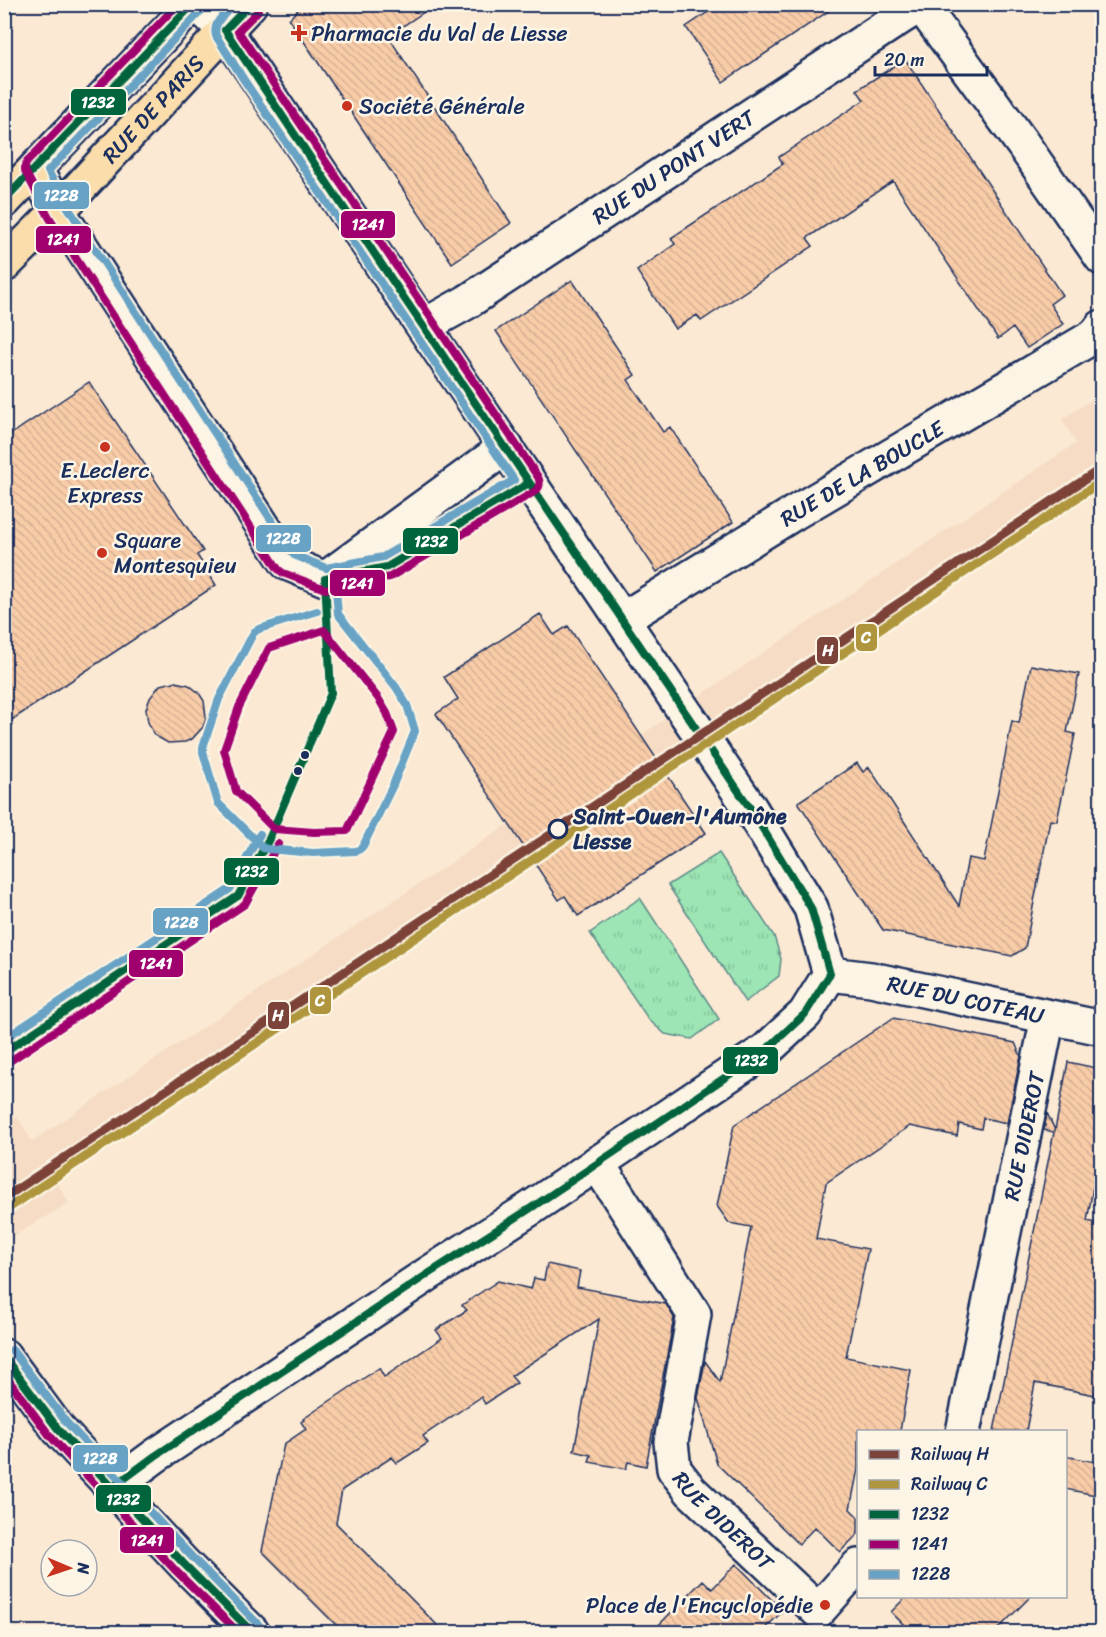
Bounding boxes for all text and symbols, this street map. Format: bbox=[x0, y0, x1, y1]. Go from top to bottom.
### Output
place label: Pharmacie du Val de Liesse bbox=[311, 14, 568, 53]
marker: Pharmacie du Val de Liesse bbox=[292, 26, 306, 40]
scale bar bbox=[875, 39, 988, 77]
text: 20 m bbox=[884, 44, 924, 76]
street label: RUE DE PARIS bbox=[92, 45, 215, 173]
place label: Société Générale bbox=[359, 87, 525, 126]
line badge: 1232 bbox=[70, 88, 127, 116]
text: 1232 bbox=[81, 88, 116, 117]
street label: RUE DU PONT VERT bbox=[584, 98, 764, 235]
marker: Société Générale bbox=[340, 99, 354, 113]
line badge: 1228 bbox=[33, 181, 90, 210]
text: 1228 bbox=[44, 181, 79, 210]
line badge: 1241 bbox=[340, 210, 396, 239]
text: 1241 bbox=[352, 210, 385, 239]
line badge: 1241 bbox=[35, 225, 92, 254]
text: 1241 bbox=[47, 225, 80, 254]
street label: RUE DE LA BOUCLE bbox=[772, 409, 954, 537]
marker: E.Leclerc Express bbox=[98, 440, 112, 454]
place label: E.Leclerc Express bbox=[61, 451, 149, 515]
place label: Square Montesquieu bbox=[114, 521, 237, 585]
line badge: 1228 bbox=[255, 524, 312, 553]
text: 1228 bbox=[266, 524, 301, 553]
line badge: 1232 bbox=[402, 527, 459, 555]
text: 1232 bbox=[414, 527, 449, 556]
marker: Square Montesquieu bbox=[95, 546, 109, 560]
line badge: 1241 bbox=[329, 569, 386, 597]
text: 1241 bbox=[341, 569, 374, 598]
line badge: C bbox=[855, 623, 878, 652]
text: C bbox=[860, 623, 872, 652]
line badge: H bbox=[816, 636, 839, 665]
text: H bbox=[821, 636, 834, 665]
unlabelled marker bbox=[299, 749, 311, 761]
unlabelled marker bbox=[292, 765, 304, 777]
place label: Saint-Ouen-l'Aumône Liesse bbox=[572, 797, 787, 861]
marker: Saint-Ouen-l'Aumône Liesse bbox=[548, 819, 568, 839]
line badge: 1232 bbox=[223, 857, 280, 886]
text: 1232 bbox=[234, 857, 269, 886]
line badge: 1228 bbox=[152, 907, 209, 936]
text: 1228 bbox=[164, 908, 199, 937]
line badge: 1241 bbox=[128, 949, 184, 978]
text: 1241 bbox=[140, 949, 173, 978]
street label: RUE DU COTEAU bbox=[883, 964, 1048, 1035]
line badge: C bbox=[309, 986, 332, 1015]
text: C bbox=[314, 986, 326, 1015]
line badge: H bbox=[267, 1001, 290, 1030]
text: H bbox=[271, 1001, 284, 1030]
line badge: 1232 bbox=[722, 1046, 779, 1075]
text: 1232 bbox=[734, 1046, 769, 1075]
street label: RUE DIDEROT bbox=[992, 1067, 1057, 1204]
legend bbox=[857, 1430, 1067, 1598]
text: Railway H bbox=[911, 1438, 989, 1470]
line badge: 1228 bbox=[72, 1444, 129, 1473]
text: 1228 bbox=[83, 1444, 118, 1473]
street label: RUE DIDEROT bbox=[662, 1462, 784, 1581]
text: Railway C bbox=[911, 1468, 988, 1500]
line badge: 1232 bbox=[95, 1484, 152, 1513]
text: 1232 bbox=[106, 1485, 141, 1514]
text: 1232 bbox=[911, 1498, 949, 1530]
line badge: 1241 bbox=[119, 1526, 175, 1554]
text: 1241 bbox=[131, 1526, 164, 1555]
text: 1241 bbox=[911, 1528, 948, 1560]
north arrow bbox=[39, 1538, 99, 1598]
text: 1228 bbox=[911, 1558, 950, 1590]
text: N bbox=[69, 1561, 98, 1575]
place label: Place de l'Encyclopédie bbox=[586, 1586, 813, 1625]
marker: Place de l'Encyclopédie bbox=[818, 1598, 832, 1612]

